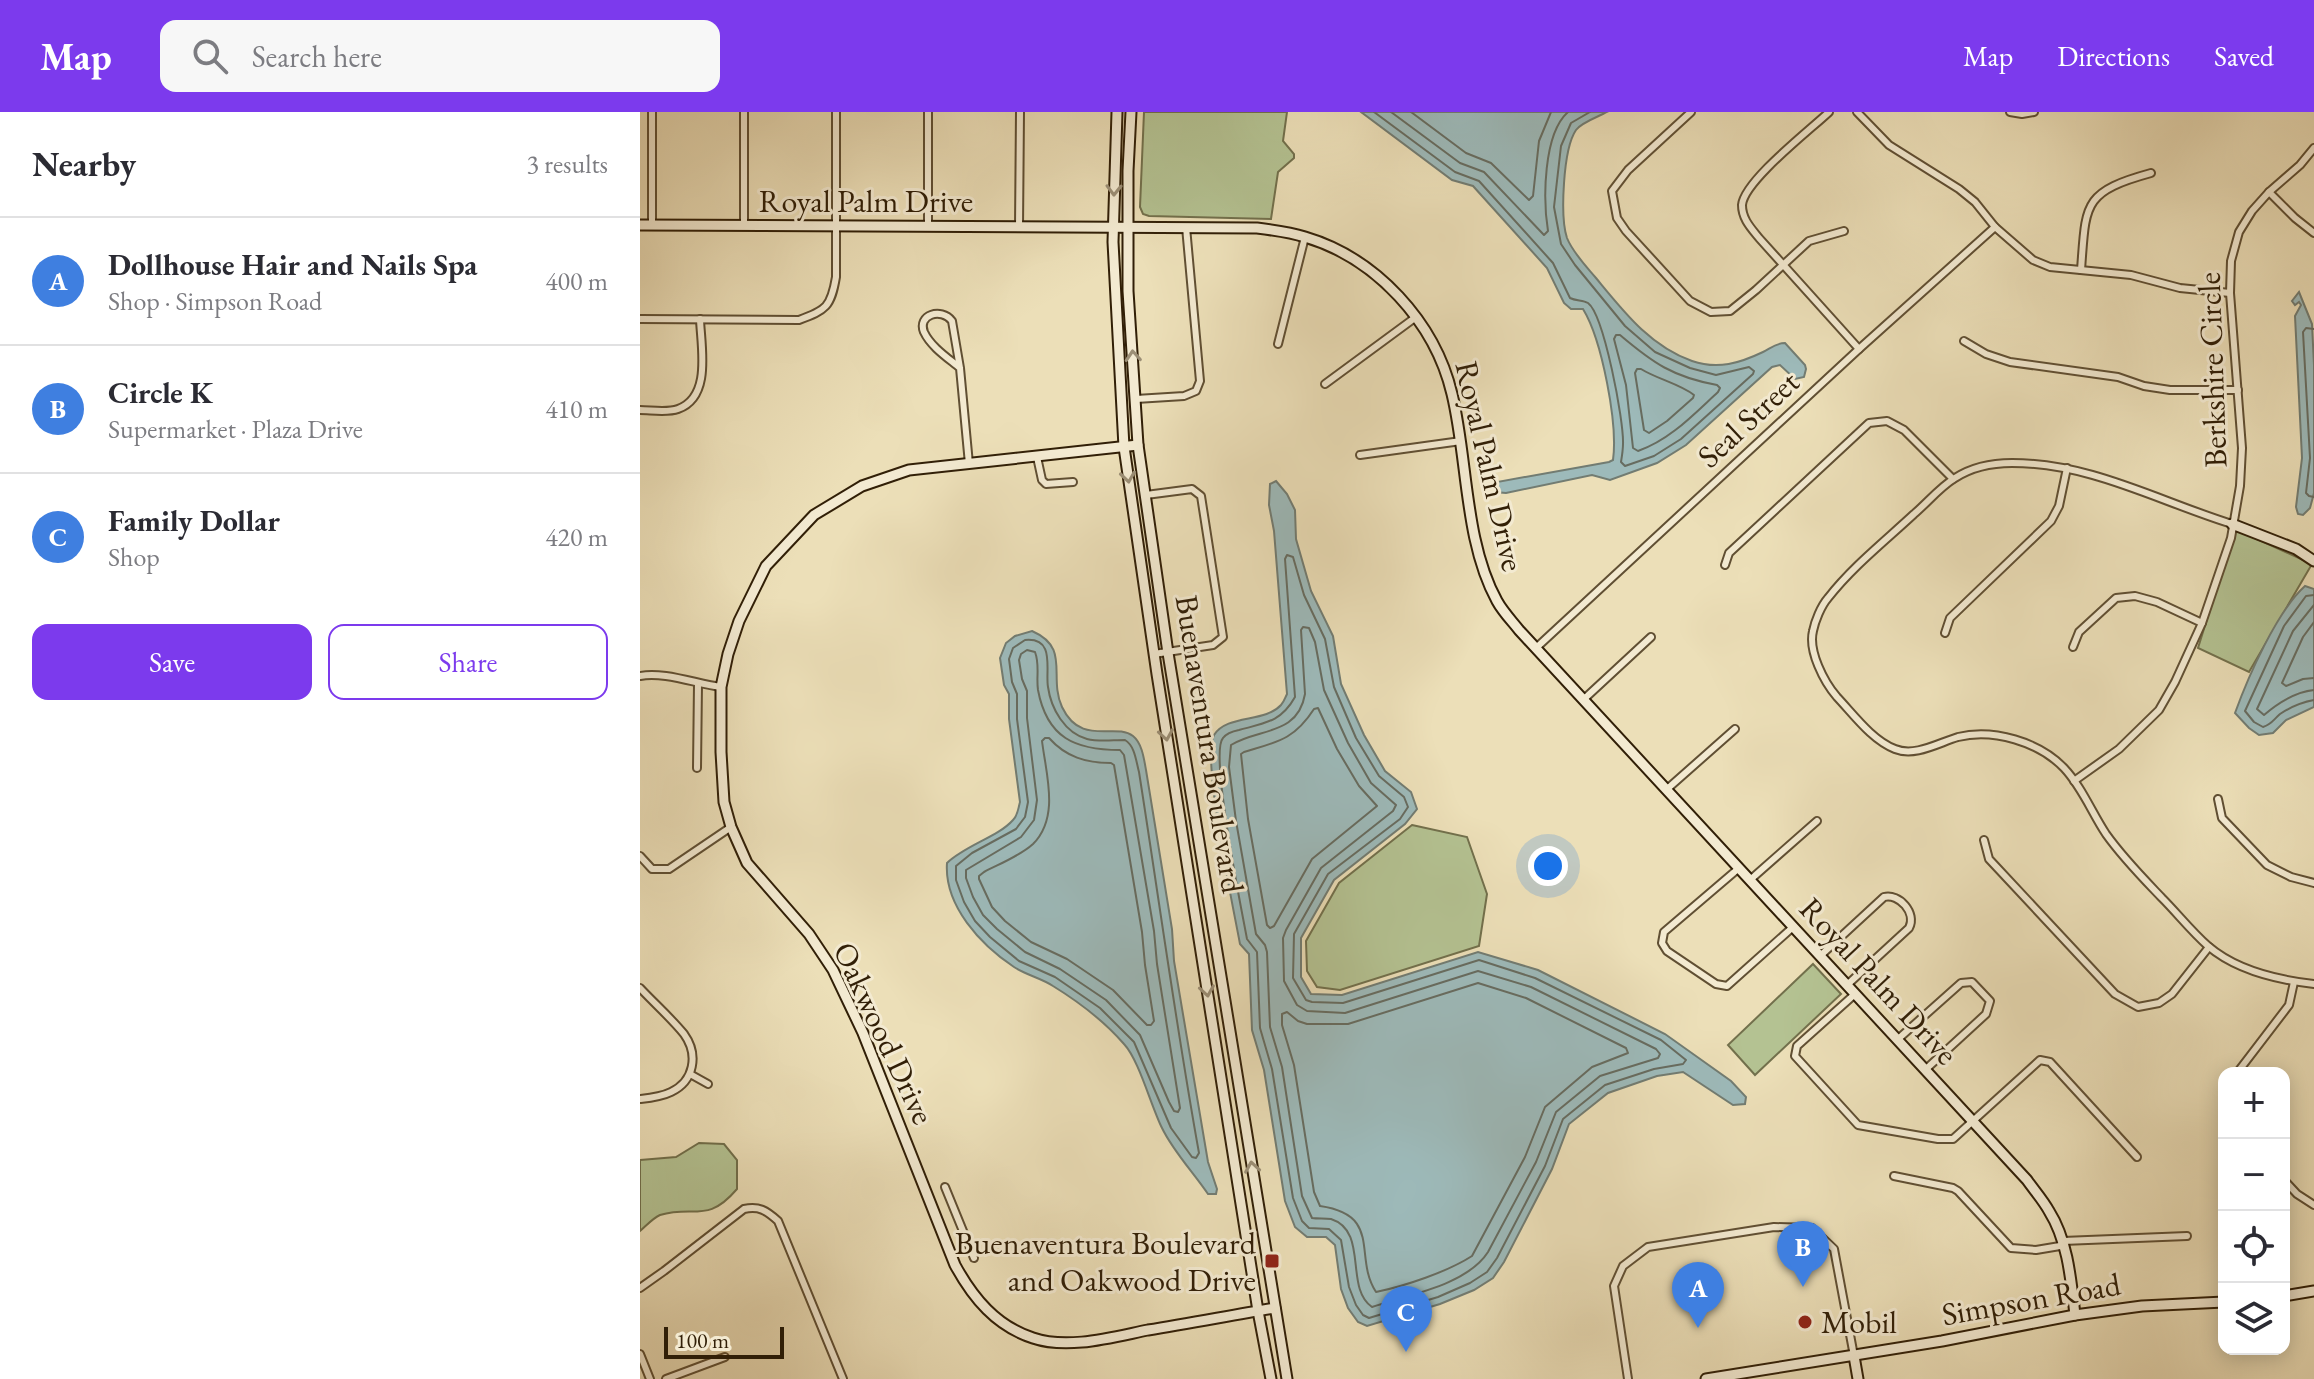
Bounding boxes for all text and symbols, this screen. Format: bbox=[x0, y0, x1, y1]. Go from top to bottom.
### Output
search box bbox=[160, 20, 720, 92]
text: Map bbox=[40, 32, 112, 81]
icon: search bbox=[188, 34, 232, 78]
text: Search here bbox=[252, 37, 382, 76]
text: Map bbox=[1963, 38, 2013, 74]
text: Directions bbox=[2057, 38, 2170, 74]
text: Saved bbox=[2214, 38, 2274, 74]
text: Nearby bbox=[32, 142, 136, 186]
text: 3 results bbox=[527, 147, 608, 181]
street label: Royal Palm Drive bbox=[759, 180, 973, 222]
one-way arrow bbox=[1105, 184, 1122, 197]
text: Dollhouse Hair and Nails Spa bbox=[108, 245, 478, 284]
text: A bbox=[49, 264, 67, 298]
text: 400 m bbox=[545, 264, 608, 298]
street label: Berkshire Circle bbox=[2188, 272, 2236, 468]
text: Shop · Simpson Road bbox=[108, 284, 322, 318]
one-way arrow bbox=[1125, 349, 1142, 362]
street label: Royal Palm Drive bbox=[1445, 357, 1535, 575]
street label: Seal Street bbox=[1688, 361, 1808, 477]
text: Circle K bbox=[108, 373, 213, 412]
text: B bbox=[50, 392, 66, 426]
text: 410 m bbox=[545, 392, 608, 426]
text: Supermarket · Plaza Drive bbox=[108, 412, 363, 446]
one-way arrow bbox=[1119, 470, 1136, 484]
text: Family Dollar bbox=[108, 501, 280, 540]
text: C bbox=[49, 520, 67, 554]
text: 420 m bbox=[545, 520, 608, 554]
text: Shop bbox=[108, 540, 160, 574]
street label: Buenaventura Boulevard bbox=[1166, 592, 1254, 897]
button: Save bbox=[32, 624, 312, 700]
button: Share bbox=[328, 624, 608, 700]
one-way arrow bbox=[1157, 728, 1174, 741]
your location bbox=[1528, 846, 1568, 886]
street label: Royal Palm Drive bbox=[1791, 888, 1967, 1074]
street label: Oakwood Drive bbox=[824, 935, 944, 1131]
one-way arrow bbox=[1198, 984, 1215, 998]
map controls bbox=[2218, 1067, 2290, 1355]
button: + bbox=[2218, 1067, 2290, 1139]
button: − bbox=[2218, 1139, 2290, 1211]
one-way arrow bbox=[1245, 1160, 1262, 1174]
button: locate bbox=[2218, 1211, 2290, 1283]
pin: B bbox=[1777, 1221, 1829, 1287]
place label: Buenaventura Boulevard and Oakwood Drive bbox=[955, 1222, 1257, 1301]
marker: Buenaventura Boulevard and Oakwood Drive bbox=[1263, 1252, 1281, 1270]
pin: A bbox=[1672, 1262, 1724, 1328]
street label: Simpson Road bbox=[1938, 1262, 2124, 1335]
button: layers bbox=[2218, 1283, 2290, 1355]
pin: C bbox=[1380, 1286, 1432, 1352]
place label: Mobil bbox=[1821, 1301, 1897, 1343]
marker: Mobil bbox=[1796, 1313, 1814, 1331]
scale bar bbox=[664, 1323, 784, 1359]
text: 100 m bbox=[676, 1326, 729, 1355]

